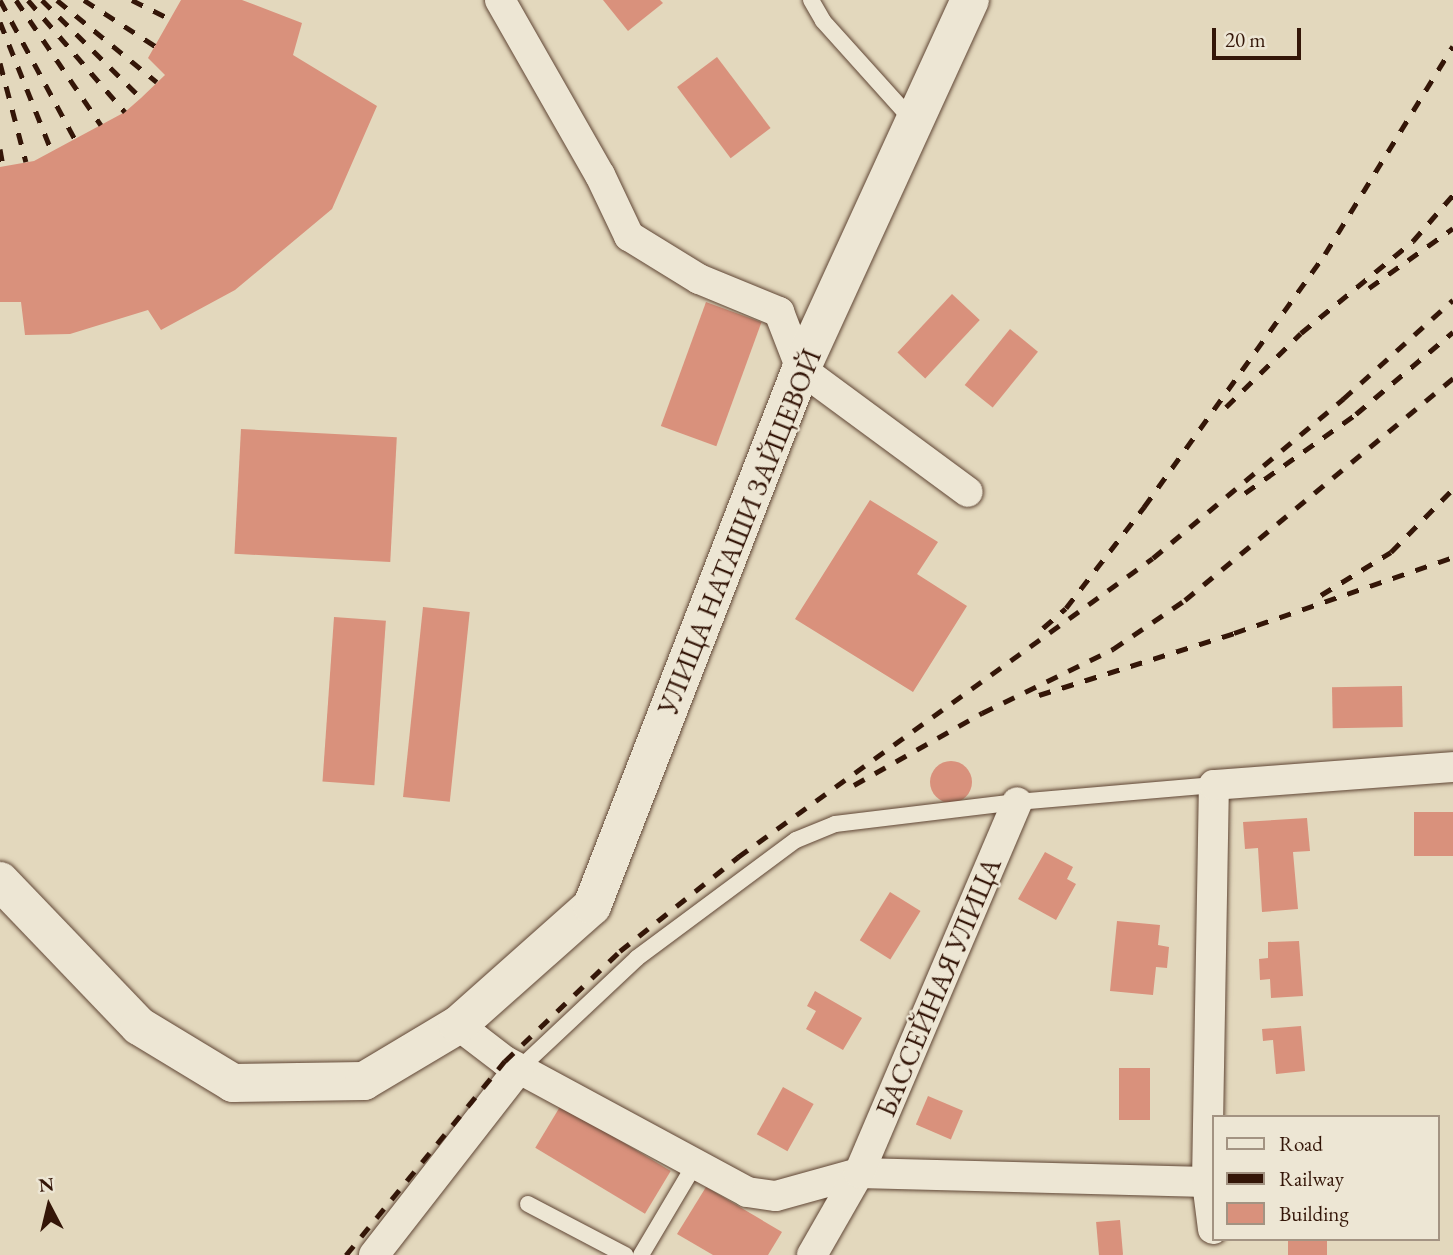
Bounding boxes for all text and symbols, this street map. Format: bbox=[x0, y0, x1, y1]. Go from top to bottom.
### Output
scale bar bbox=[1215, 14, 1304, 58]
text: 20 m bbox=[1225, 26, 1266, 53]
street label: УЛИЦА НАТАШИ ЗАЙЦЕВОЙ bbox=[650, 344, 828, 720]
street label: БАССЕЙНАЯ УЛИЦА bbox=[868, 852, 1008, 1122]
legend bbox=[1212, 1115, 1439, 1241]
text: Road bbox=[1279, 1130, 1323, 1157]
text: Railway bbox=[1279, 1165, 1344, 1192]
north arrow bbox=[14, 1171, 84, 1241]
text: N bbox=[37, 1171, 56, 1198]
text: Building bbox=[1279, 1200, 1349, 1227]

